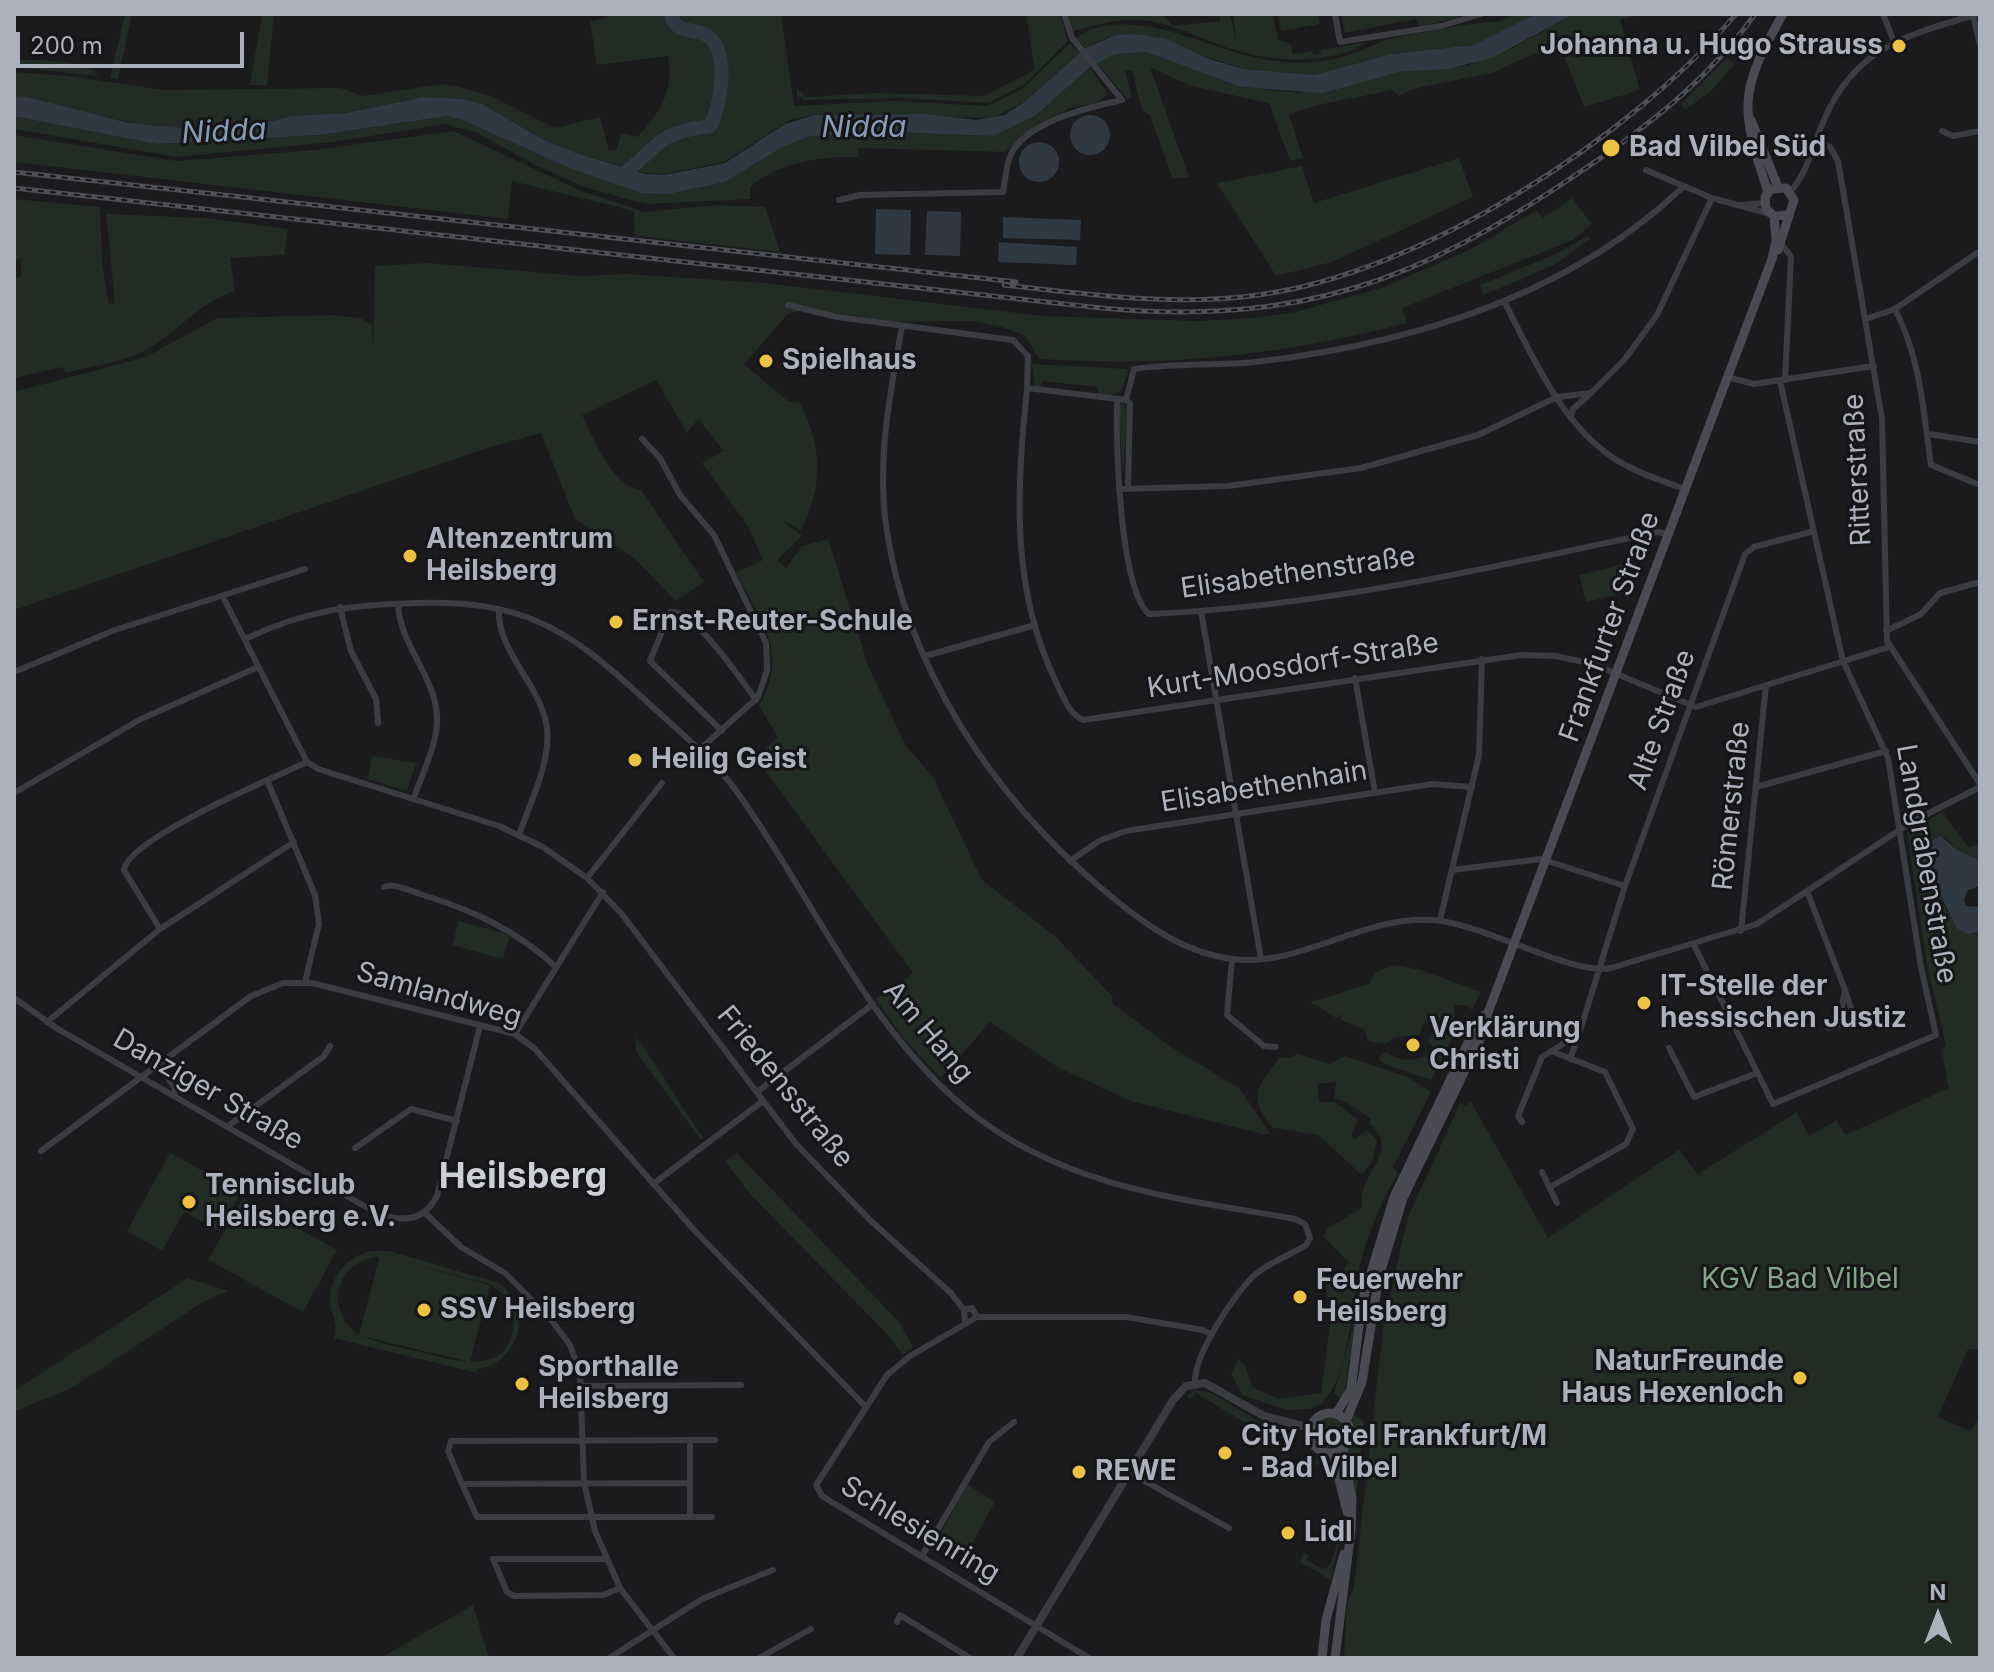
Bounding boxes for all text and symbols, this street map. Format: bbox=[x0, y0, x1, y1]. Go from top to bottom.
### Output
scale bar bbox=[20, 16, 248, 66]
place label: Johanna u. Hugo Strauss bbox=[1540, 29, 1883, 63]
text: 200 m bbox=[30, 31, 103, 60]
marker: Johanna u. Hugo Strauss bbox=[1890, 37, 1908, 55]
water label: Nidda bbox=[821, 110, 907, 146]
water label: Nidda bbox=[181, 112, 267, 152]
place label: Bad Vilbel Süd bbox=[1629, 131, 1826, 165]
marker: Bad Vilbel Süd bbox=[1600, 137, 1622, 159]
place label: Spielhaus bbox=[782, 344, 917, 378]
marker: Spielhaus bbox=[757, 352, 775, 370]
street label: Ritterstraße bbox=[1837, 393, 1879, 547]
street label: Frankfurter Straße bbox=[1553, 507, 1667, 747]
place label: Altenzentrum Heilsberg bbox=[426, 523, 613, 589]
street label: Elisabethenstraße bbox=[1178, 540, 1418, 606]
marker: Altenzentrum Heilsberg bbox=[401, 547, 419, 565]
place label: Ernst-Reuter-Schule bbox=[632, 605, 913, 639]
marker: Ernst-Reuter-Schule bbox=[607, 613, 625, 631]
street label: Kurt-Moosdorf-Straße bbox=[1145, 626, 1441, 706]
street label: Alte Straße bbox=[1621, 645, 1703, 795]
street label: Römerstraße bbox=[1706, 720, 1758, 892]
street label: Landgrabenstraße bbox=[1888, 742, 1964, 986]
place label: Heilig Geist bbox=[651, 743, 807, 777]
marker: Heilig Geist bbox=[626, 751, 644, 769]
street label: Elisabethenhain bbox=[1158, 754, 1370, 820]
street label: Samlandweg bbox=[353, 955, 525, 1035]
place label: IT-Stelle der hessischen Justiz bbox=[1660, 970, 1907, 1036]
street label: Am Hang bbox=[876, 974, 980, 1090]
marker: IT-Stelle der hessischen Justiz bbox=[1635, 994, 1653, 1012]
street label: Friedensstraße bbox=[710, 999, 860, 1175]
place label: Verklärung Christi bbox=[1429, 1012, 1581, 1078]
street label: Danziger Straße bbox=[107, 1022, 309, 1158]
marker: Verklärung Christi bbox=[1404, 1036, 1422, 1054]
district label: Heilsberg bbox=[439, 1155, 607, 1199]
place label: Tennisclub Heilsberg e.V. bbox=[205, 1169, 396, 1235]
marker: Tennisclub Heilsberg e.V. bbox=[180, 1193, 198, 1211]
park label: KGV Bad Vilbel bbox=[1701, 1263, 1899, 1297]
place label: Feuerwehr Heilsberg bbox=[1316, 1264, 1463, 1330]
marker: Feuerwehr Heilsberg bbox=[1291, 1288, 1309, 1306]
place label: SSV Heilsberg bbox=[440, 1293, 635, 1327]
marker: SSV Heilsberg bbox=[415, 1301, 433, 1319]
place label: NaturFreunde Haus Hexenloch bbox=[1562, 1345, 1784, 1411]
place label: Sporthalle Heilsberg bbox=[538, 1351, 679, 1417]
marker: NaturFreunde Haus Hexenloch bbox=[1791, 1369, 1809, 1387]
marker: Sporthalle Heilsberg bbox=[513, 1375, 531, 1393]
place label: City Hotel Frankfurt/M - Bad Vilbel bbox=[1241, 1420, 1547, 1486]
marker: City Hotel Frankfurt/M - Bad Vilbel bbox=[1216, 1444, 1234, 1462]
place label: REWE bbox=[1095, 1455, 1176, 1489]
marker: REWE bbox=[1070, 1463, 1088, 1481]
street label: Schlesienring bbox=[834, 1469, 1006, 1591]
place label: Lidl bbox=[1304, 1516, 1353, 1550]
marker: Lidl bbox=[1279, 1524, 1297, 1542]
north arrow bbox=[1898, 1576, 1978, 1656]
text: N bbox=[1930, 1579, 1946, 1605]

